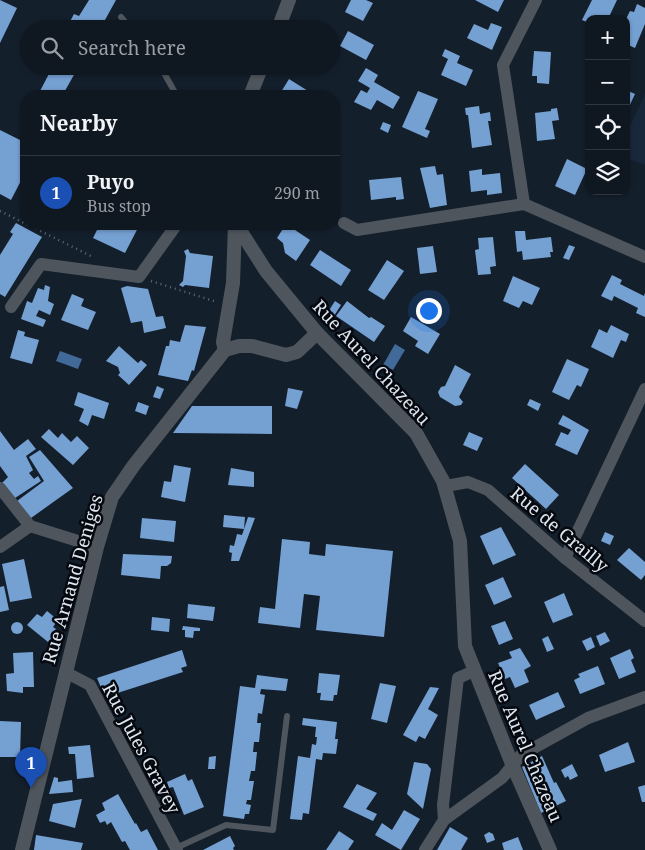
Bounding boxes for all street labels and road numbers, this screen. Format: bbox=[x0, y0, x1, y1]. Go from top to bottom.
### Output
street label: Rue Aurel Chazeau bbox=[308, 294, 437, 430]
street label: Rue de Grailly bbox=[506, 481, 615, 578]
street label: Rue Arnaud Deniges bbox=[36, 492, 108, 666]
street label: Rue Aurel Chazeau bbox=[483, 666, 569, 826]
street label: Rue Jules Gravey bbox=[97, 678, 187, 818]

